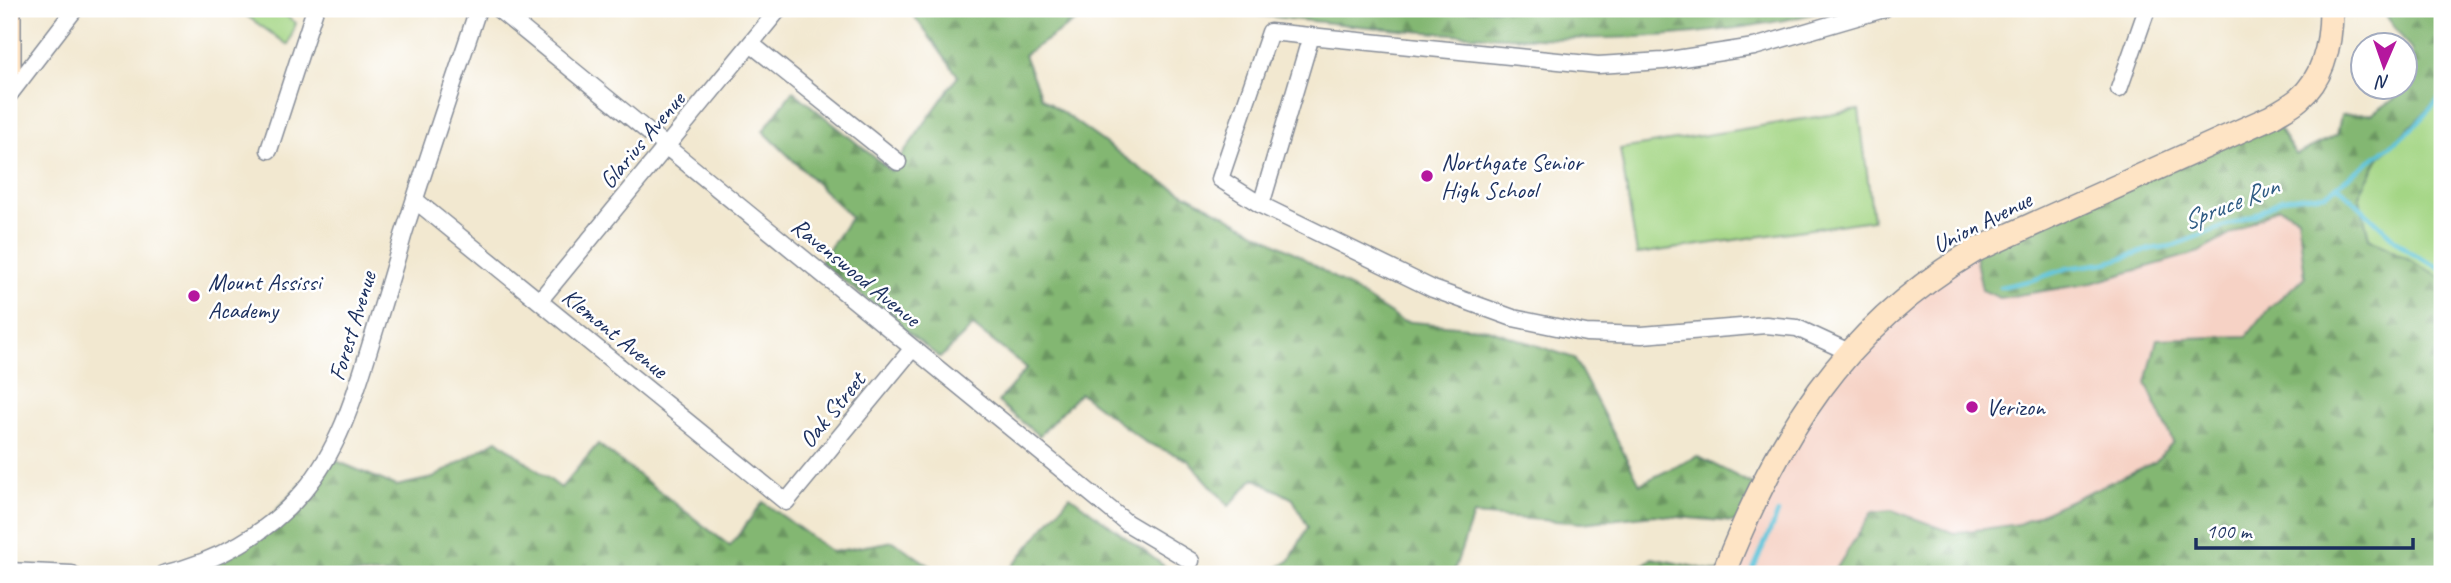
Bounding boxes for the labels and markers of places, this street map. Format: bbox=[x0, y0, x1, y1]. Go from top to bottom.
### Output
place label: Northgate Senior High School bbox=[1441, 147, 1585, 205]
marker: Northgate Senior High School bbox=[1419, 168, 1435, 184]
place label: Mount Assissi Academy bbox=[208, 267, 323, 325]
marker: Mount Assissi Academy bbox=[186, 288, 202, 304]
place label: Verizon bbox=[1986, 392, 2046, 422]
marker: Verizon bbox=[1964, 399, 1980, 415]

